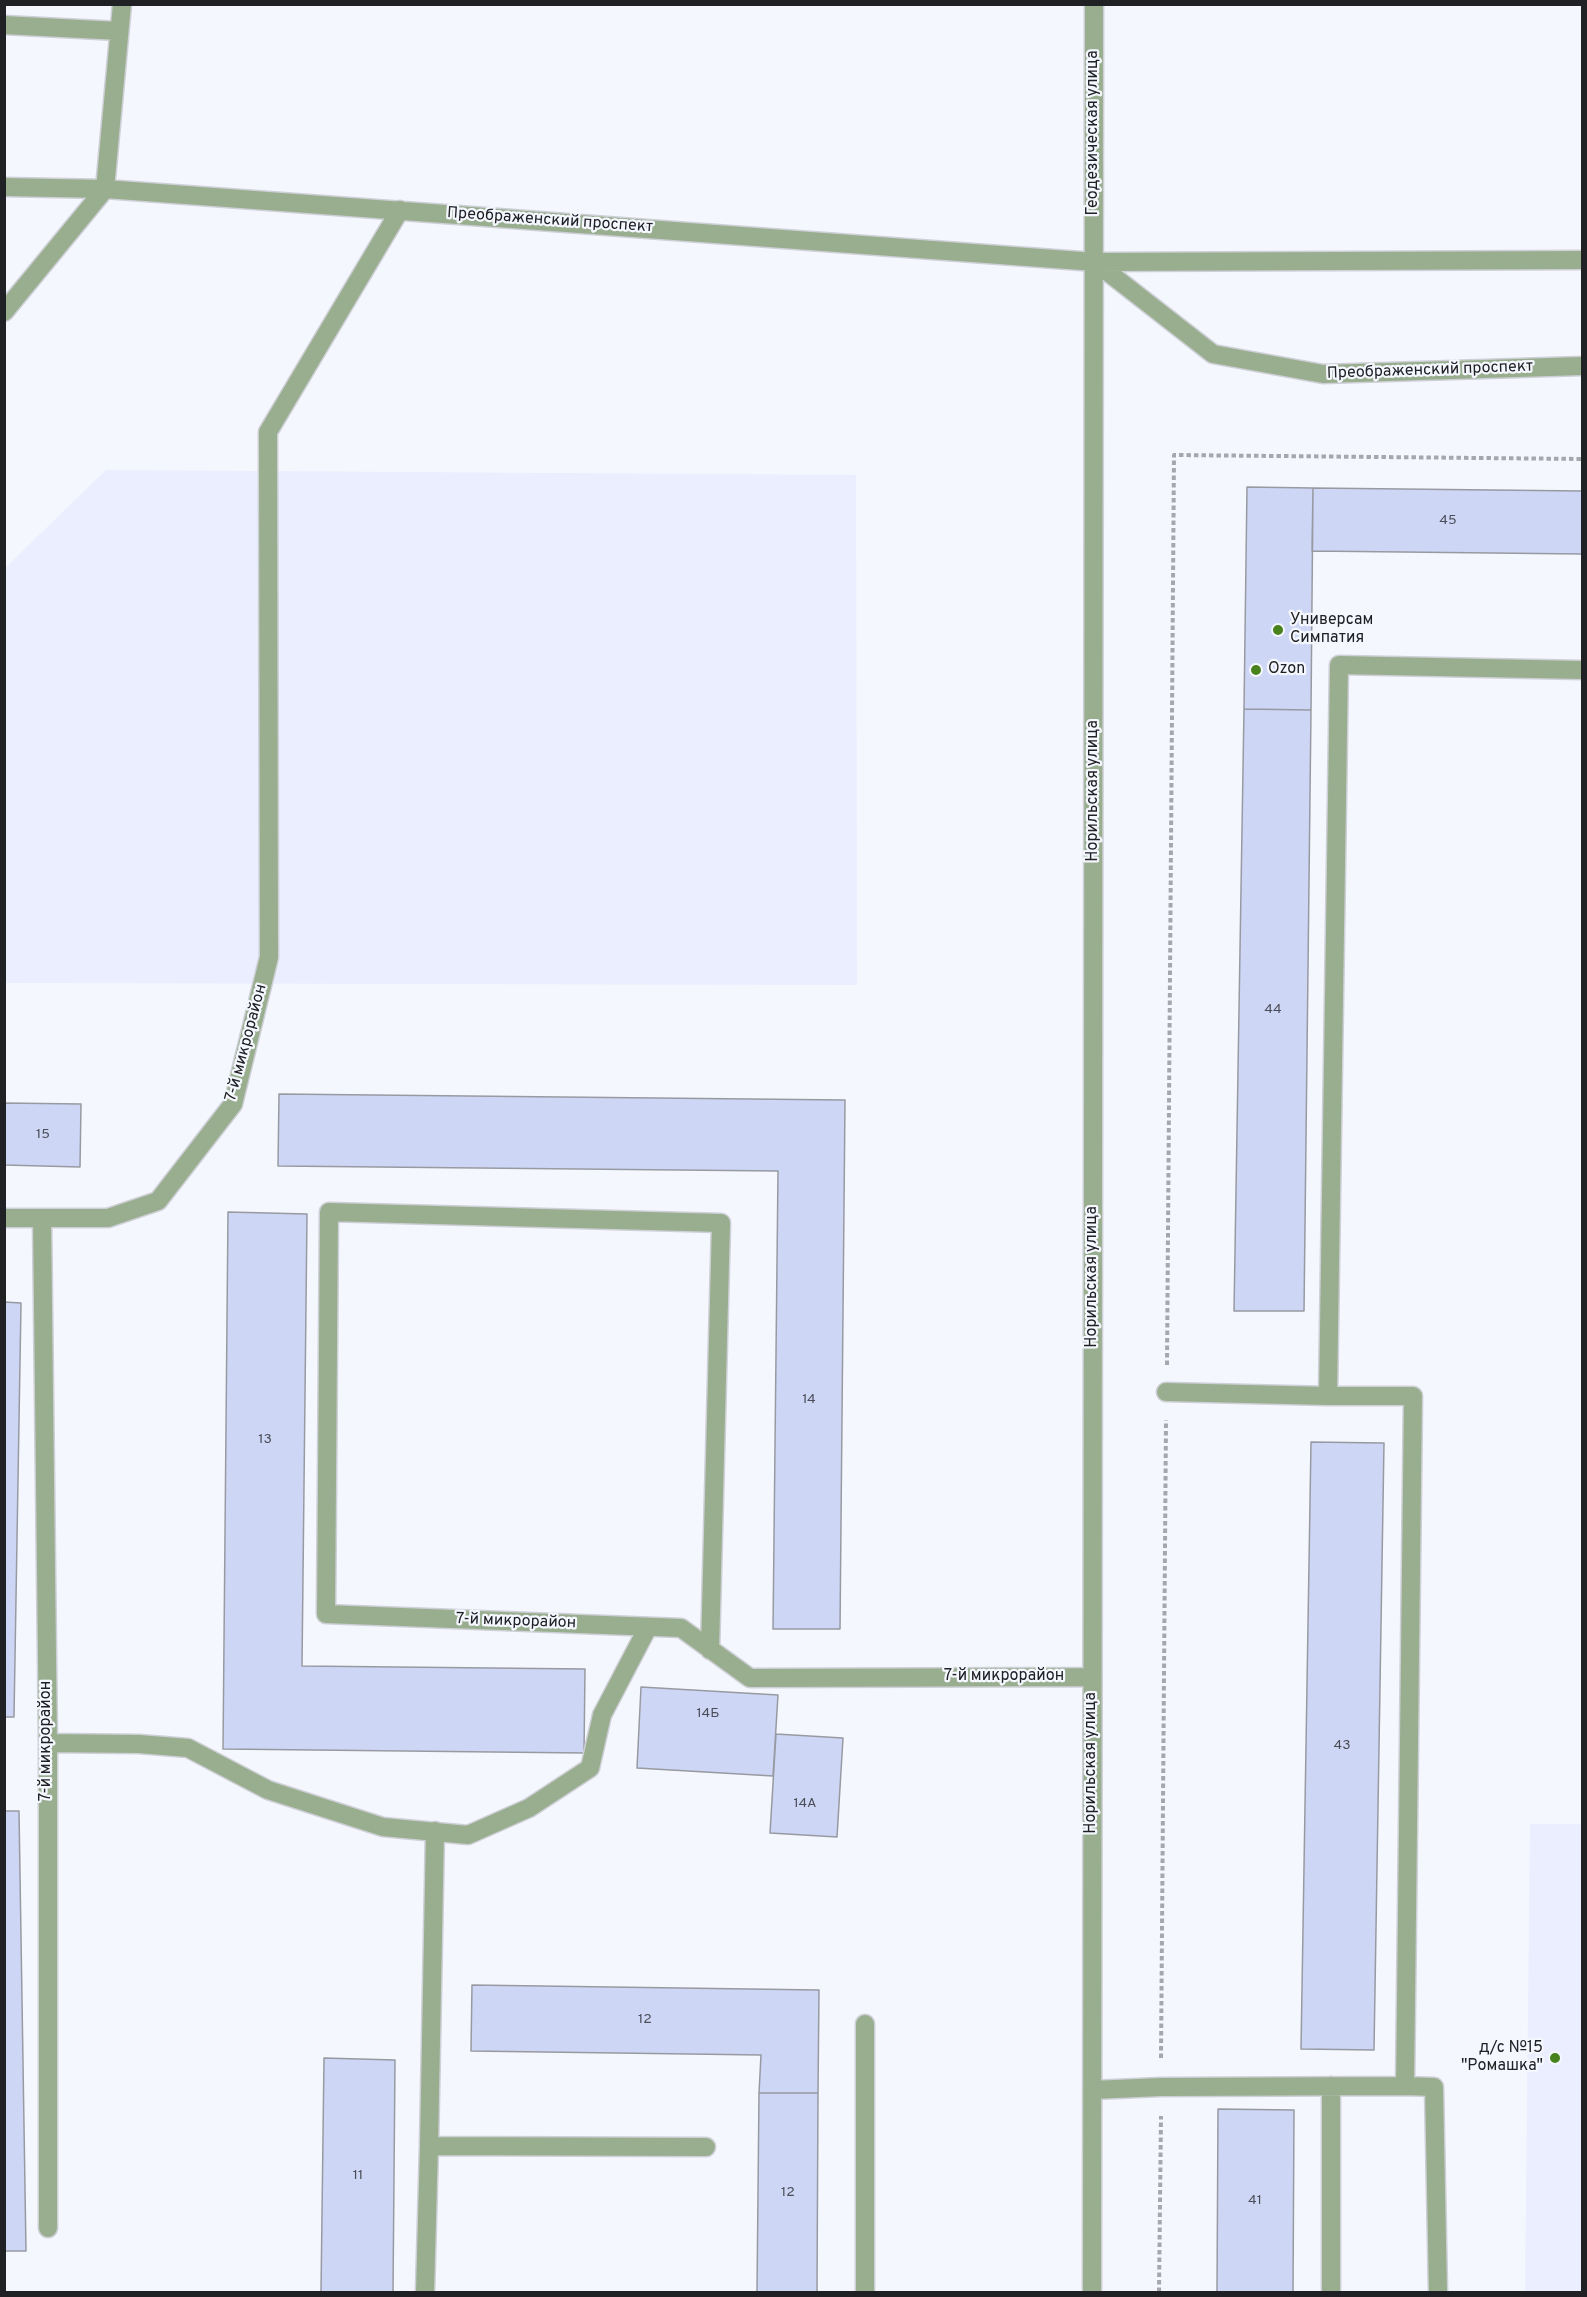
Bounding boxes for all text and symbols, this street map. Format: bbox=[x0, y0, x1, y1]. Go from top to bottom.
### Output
street label: Геодезическая улица bbox=[1084, 50, 1104, 216]
street label: Преображенский проспект bbox=[446, 204, 654, 238]
street label: Преображенский проспект bbox=[1327, 358, 1533, 384]
house number: 45 bbox=[1439, 513, 1457, 529]
place label: Универсам Симпатия bbox=[1290, 611, 1373, 649]
marker: Универсам Симпатия bbox=[1271, 623, 1285, 637]
place label: Ozon bbox=[1268, 660, 1305, 680]
marker: Ozon bbox=[1249, 663, 1263, 677]
street label: Норильская улица bbox=[1084, 720, 1104, 862]
street label: 7-й микрорайон bbox=[222, 982, 272, 1104]
house number: 44 bbox=[1264, 1002, 1282, 1018]
house number: 15 bbox=[36, 1127, 50, 1143]
street label: Норильская улица bbox=[1083, 1206, 1103, 1348]
house number: 14 bbox=[802, 1392, 816, 1408]
house number: 13 bbox=[258, 1432, 272, 1448]
street label: 7-й микрорайон bbox=[455, 1610, 577, 1634]
street label: 7-й микрорайон bbox=[944, 1667, 1064, 1687]
street label: 7-й микрорайон bbox=[37, 1681, 57, 1801]
street label: Норильская улица bbox=[1082, 1692, 1102, 1834]
house number: 14Б bbox=[697, 1706, 719, 1722]
house number: 43 bbox=[1333, 1738, 1351, 1754]
house number: 14А bbox=[794, 1796, 816, 1812]
house number: 12 bbox=[638, 2012, 652, 2028]
place label: д/с №15 "Ромашка" bbox=[1461, 2039, 1543, 2077]
marker: д/с №15 "Ромашка" bbox=[1548, 2051, 1562, 2065]
house number: 11 bbox=[353, 2168, 363, 2184]
house number: 12 bbox=[781, 2185, 795, 2201]
house number: 41 bbox=[1248, 2193, 1262, 2209]

